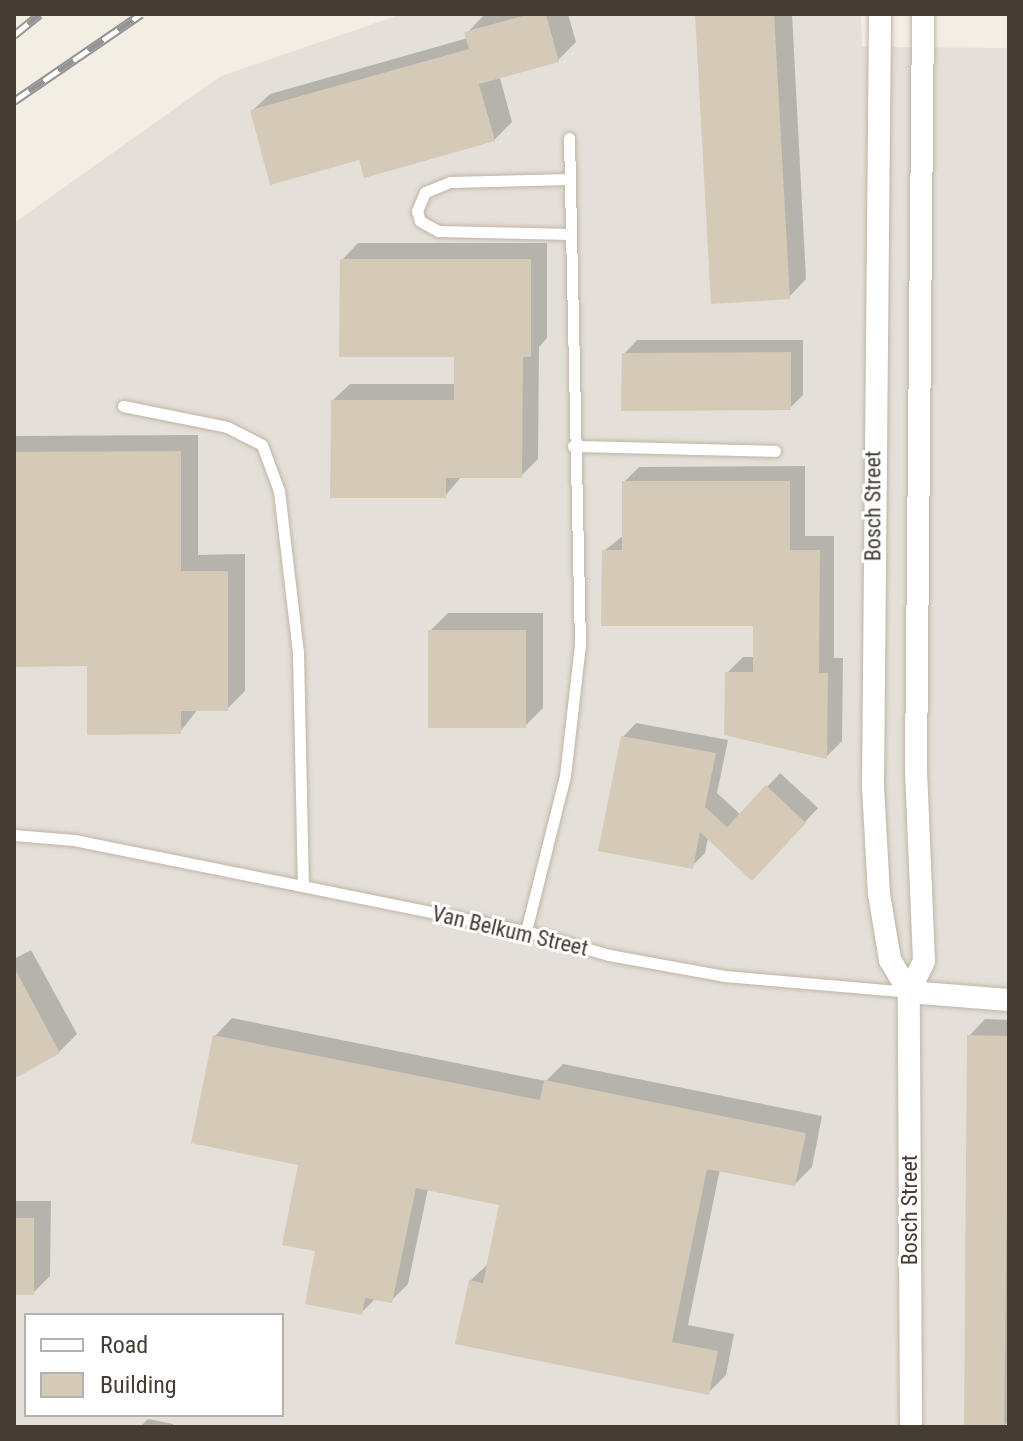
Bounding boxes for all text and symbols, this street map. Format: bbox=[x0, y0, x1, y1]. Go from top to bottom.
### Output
street label: Bosch Street bbox=[860, 451, 886, 561]
street label: Van Belkum Street bbox=[429, 900, 591, 962]
street label: Bosch Street bbox=[897, 1155, 923, 1265]
legend bbox=[24, 1313, 284, 1417]
text: Road bbox=[100, 1331, 148, 1359]
text: Building bbox=[100, 1371, 177, 1399]

